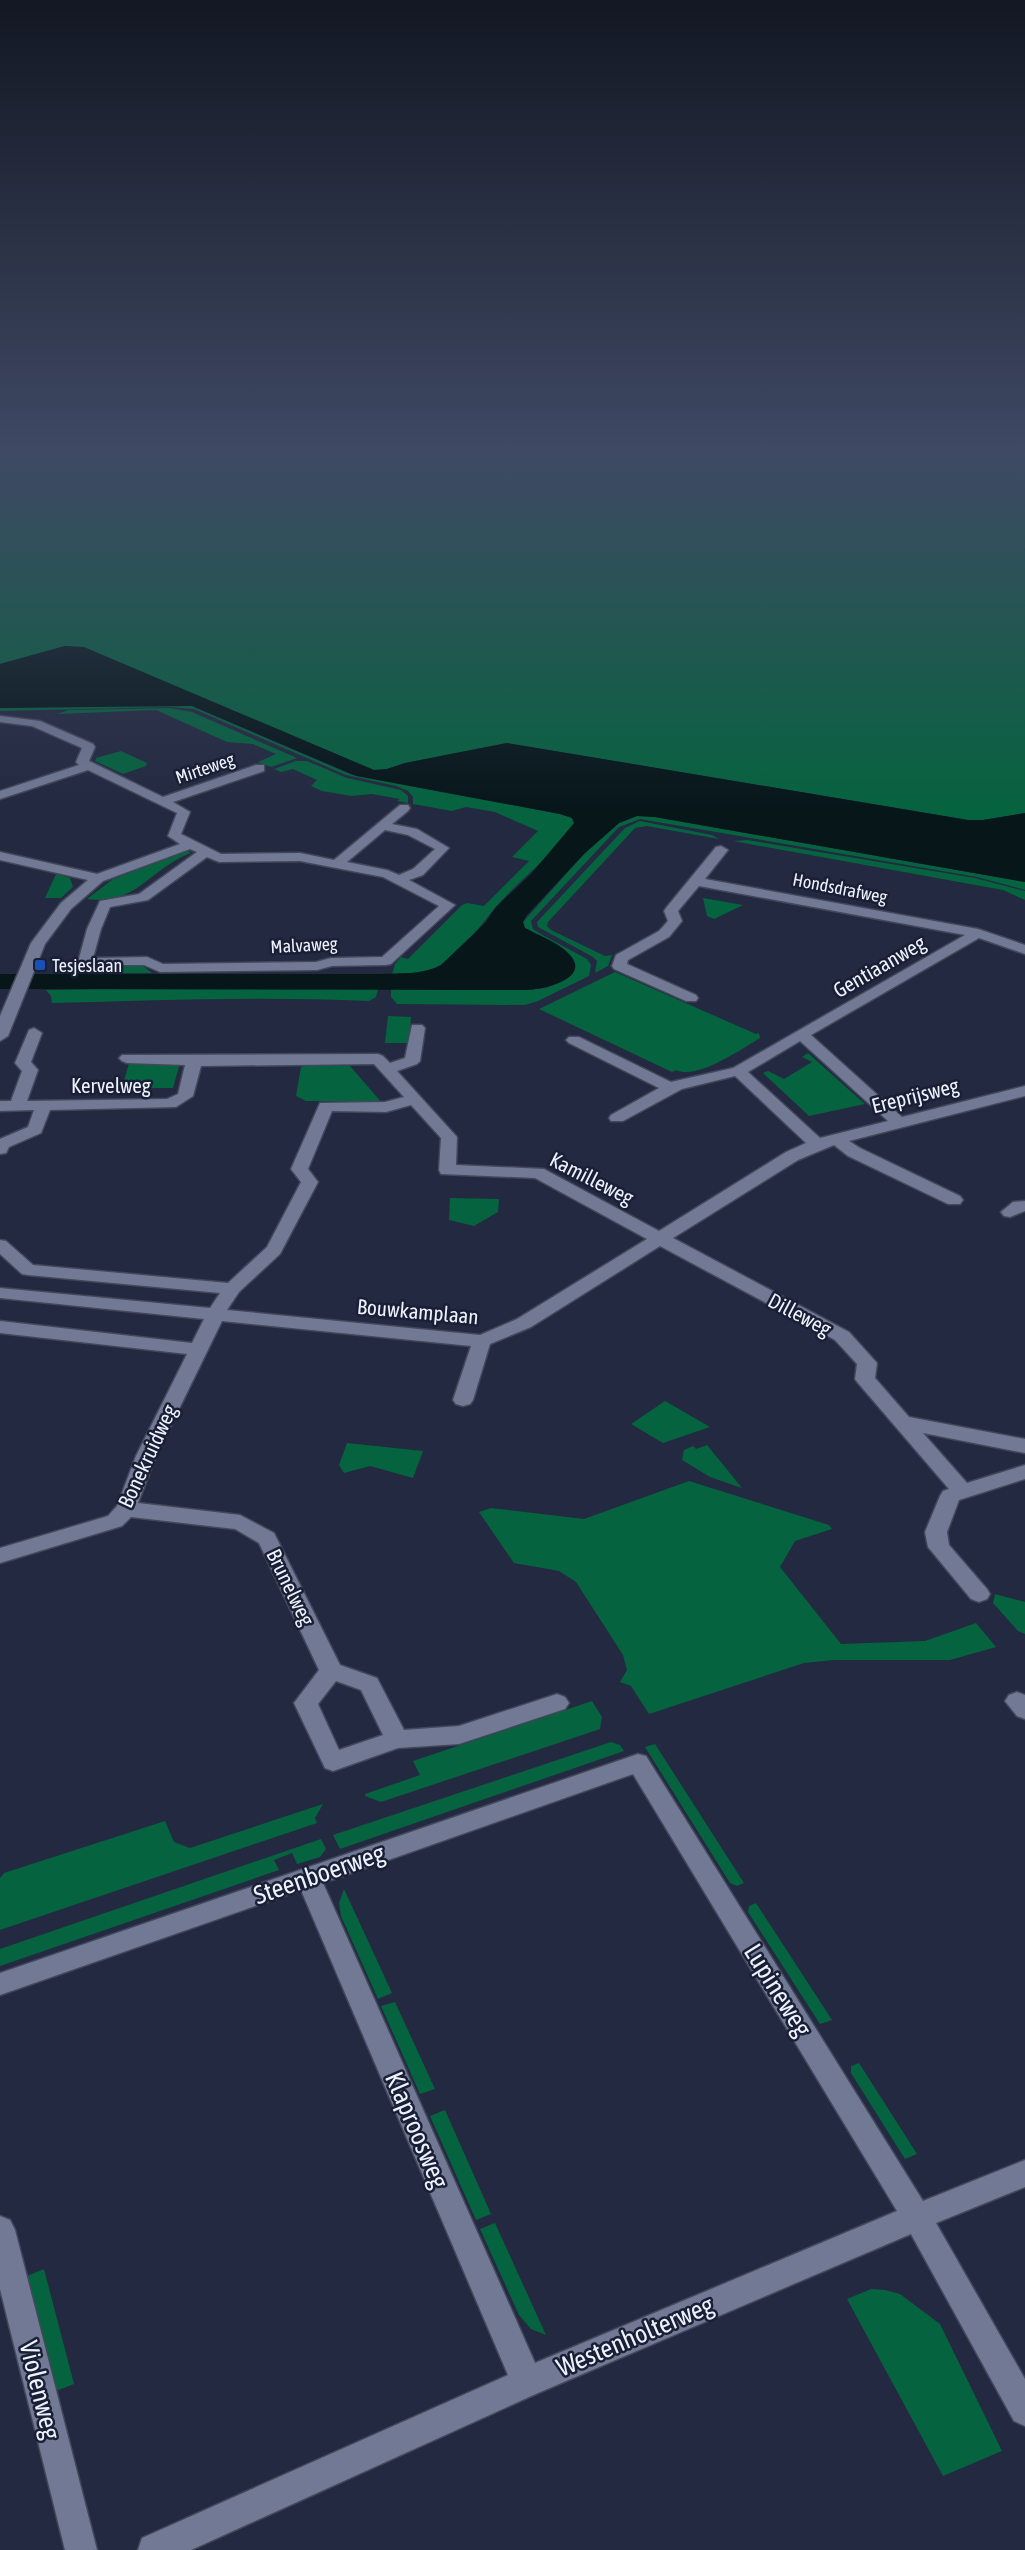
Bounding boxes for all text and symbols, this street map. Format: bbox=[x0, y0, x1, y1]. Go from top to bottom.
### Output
street label: Mirteweg bbox=[173, 748, 237, 788]
street label: Hondsdrafweg bbox=[791, 869, 889, 907]
street label: Gentiaanweg bbox=[829, 930, 929, 1002]
street label: Malvaweg bbox=[270, 933, 338, 957]
place label: Tesjeslaan bbox=[52, 955, 122, 976]
marker: Tesjeslaan bbox=[33, 958, 47, 972]
street label: Kervelweg bbox=[71, 1073, 151, 1097]
street label: Ereprijsweg bbox=[869, 1073, 961, 1117]
street label: Kamilleweg bbox=[546, 1147, 638, 1209]
street label: Dilleweg bbox=[764, 1288, 836, 1340]
street label: Bouwkamplaan bbox=[356, 1294, 480, 1328]
street label: Bonekruidweg bbox=[113, 1401, 181, 1511]
street label: Brunelweg bbox=[262, 1545, 320, 1629]
street label: Steenboerweg bbox=[250, 1837, 389, 1910]
street label: Lupineweg bbox=[738, 1938, 819, 2042]
street label: Klaproosweg bbox=[379, 2067, 455, 2193]
street label: Westenholterweg bbox=[552, 2289, 719, 2383]
street label: Violenweg bbox=[13, 2338, 67, 2443]

